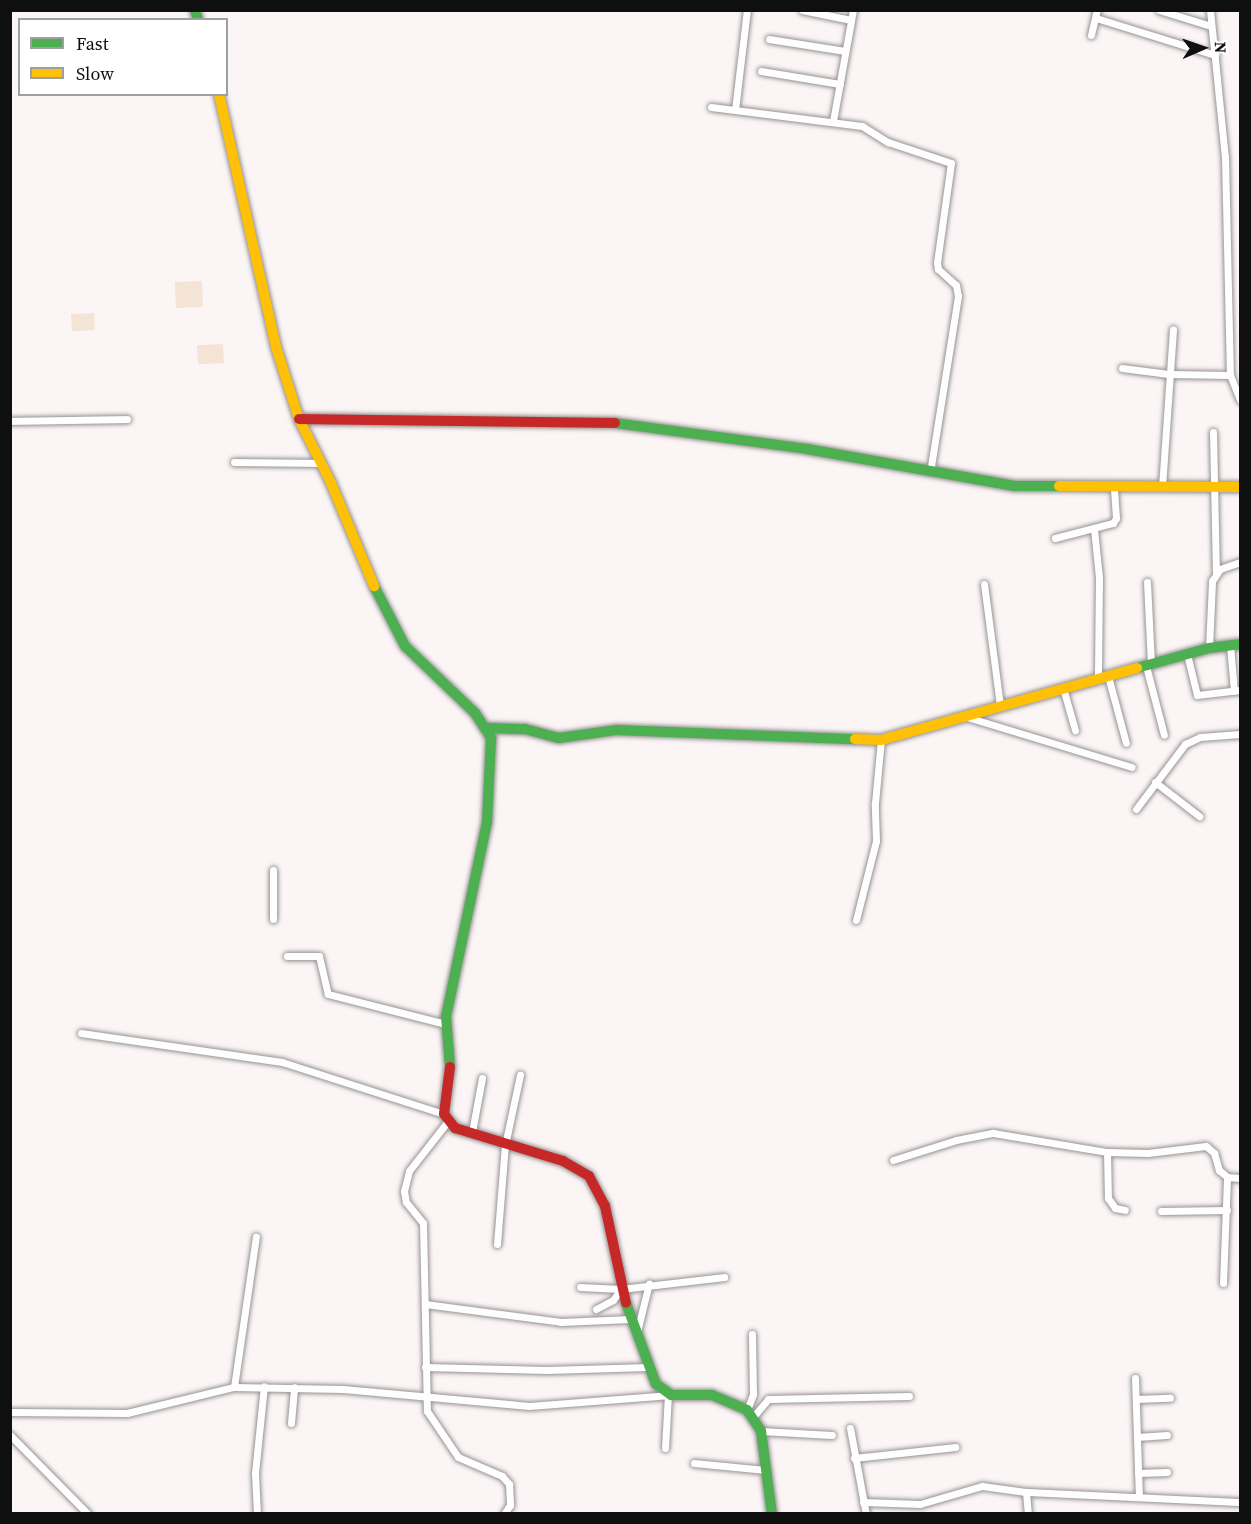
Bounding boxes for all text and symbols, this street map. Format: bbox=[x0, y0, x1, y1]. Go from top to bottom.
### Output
legend bbox=[18, 18, 228, 96]
north arrow bbox=[1173, 18, 1233, 78]
text: Fast bbox=[76, 31, 109, 56]
text: N bbox=[1210, 41, 1232, 54]
text: Slow bbox=[76, 61, 114, 86]

